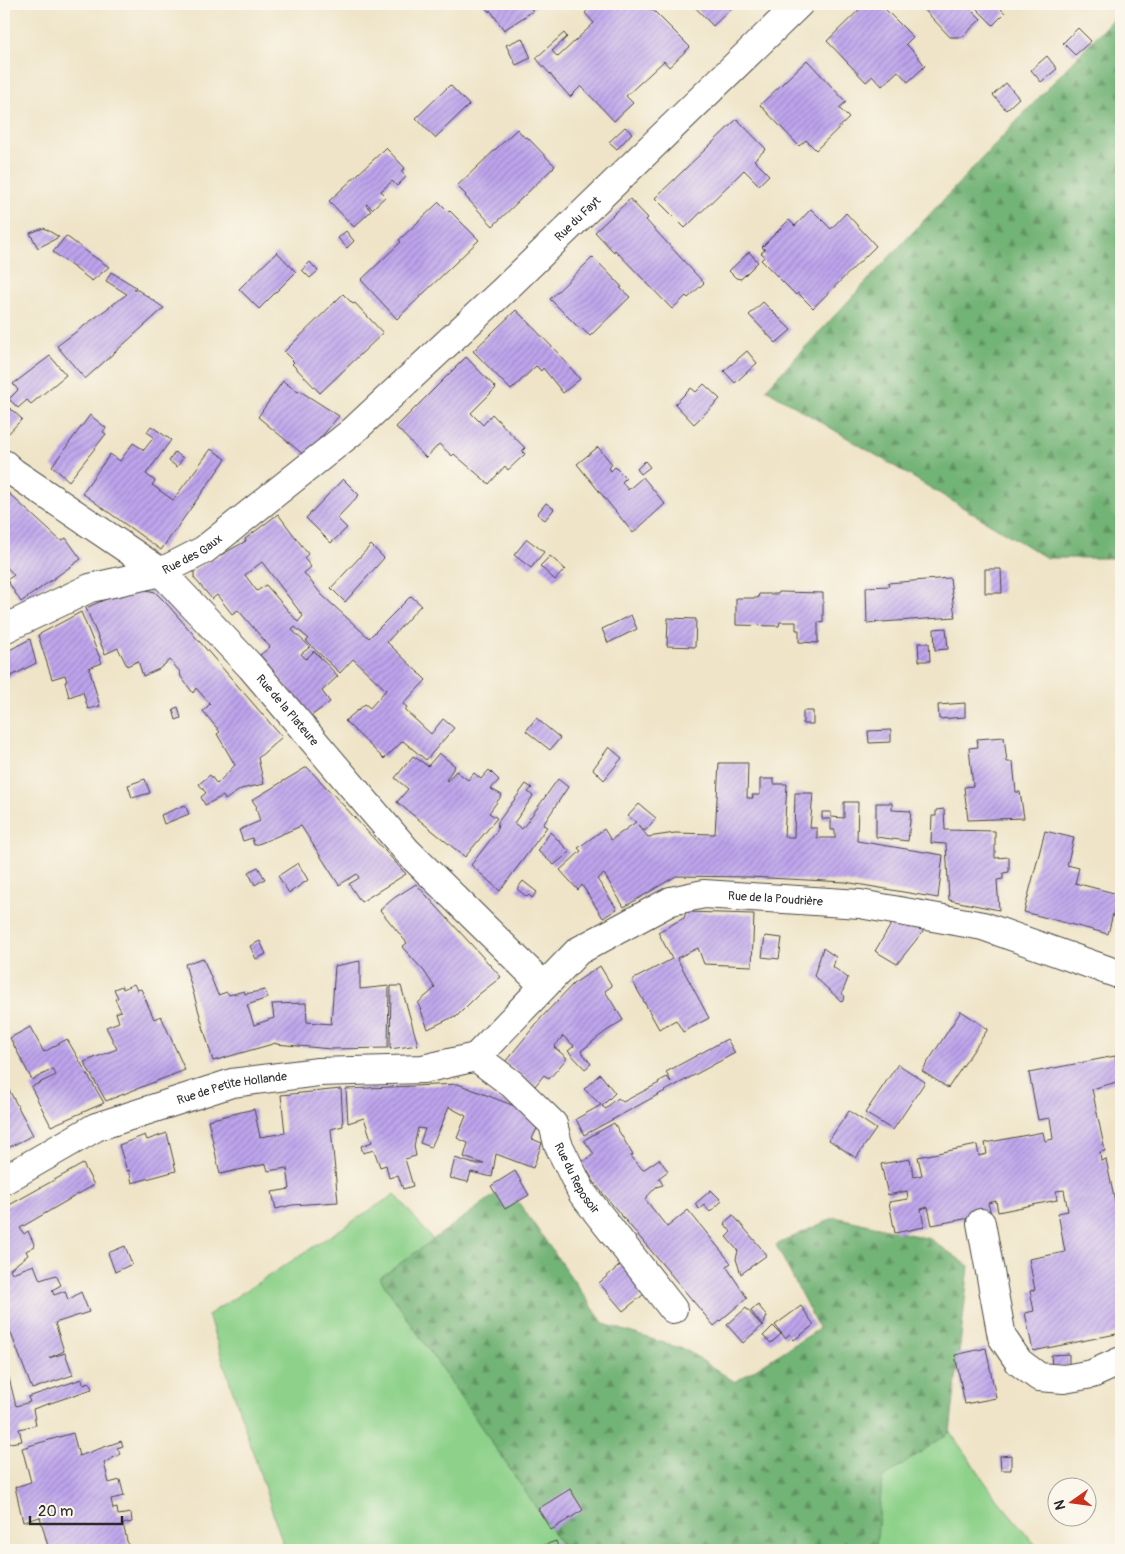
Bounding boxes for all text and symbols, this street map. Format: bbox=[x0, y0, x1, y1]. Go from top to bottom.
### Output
street label: Rue du Fayt bbox=[551, 193, 604, 244]
street label: Rue des Gaux bbox=[160, 531, 225, 578]
street label: Rue de la Plateure bbox=[253, 671, 322, 749]
street label: Rue de la Poudrière bbox=[728, 888, 823, 909]
street label: Rue de Petite Hollande bbox=[175, 1069, 288, 1108]
street label: Rue du Reposoir bbox=[551, 1140, 603, 1217]
north arrow bbox=[1048, 1476, 1098, 1526]
scale bar bbox=[30, 1494, 122, 1526]
text: N bbox=[1050, 1498, 1069, 1512]
text: 20 m bbox=[38, 1502, 73, 1521]

